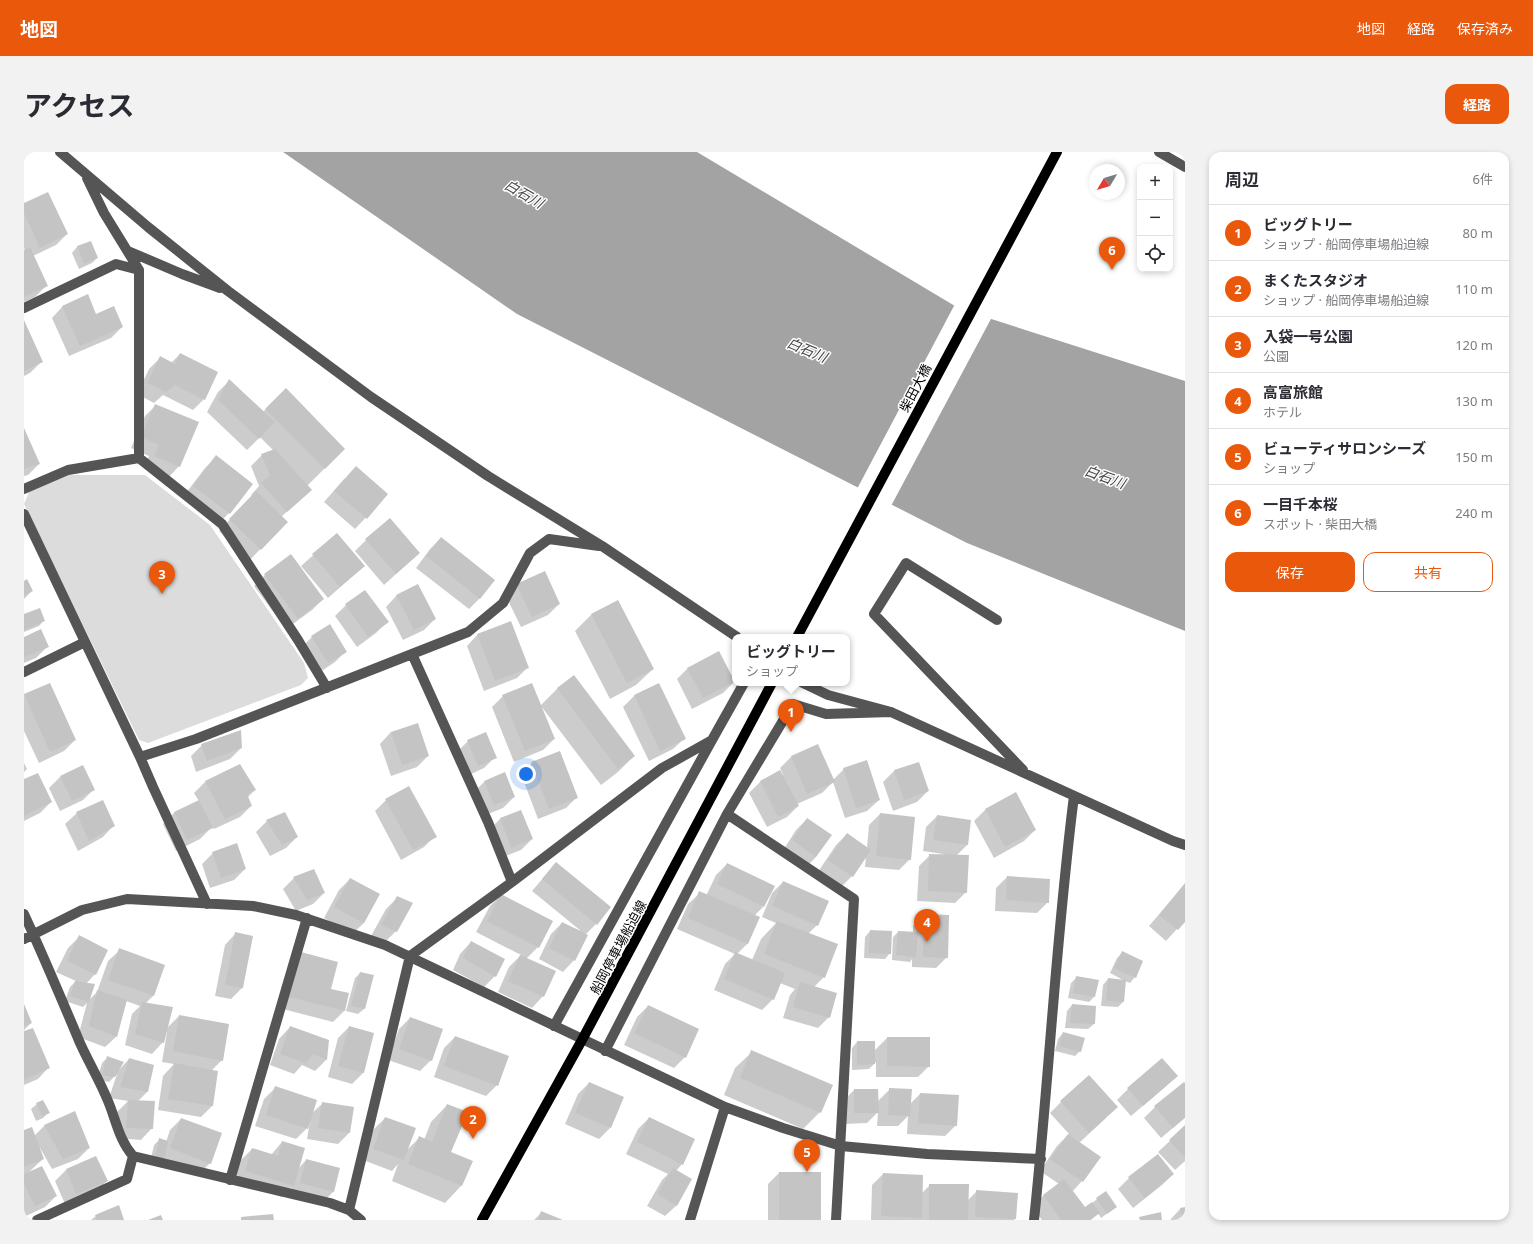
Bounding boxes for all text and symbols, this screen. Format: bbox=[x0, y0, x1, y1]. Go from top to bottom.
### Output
text: 地図 bbox=[20, 16, 58, 42]
text: 地図 bbox=[1357, 19, 1385, 38]
text: 経路 bbox=[1407, 19, 1435, 38]
text: 保存済み bbox=[1457, 19, 1513, 38]
button: 経路 bbox=[1445, 84, 1509, 124]
text: アクセス bbox=[24, 86, 135, 124]
north arrow bbox=[1089, 164, 1125, 200]
map controls bbox=[1137, 164, 1173, 272]
button: + bbox=[1137, 164, 1173, 200]
text: 周辺 bbox=[1225, 168, 1259, 191]
text: 6件 bbox=[1473, 170, 1493, 188]
water label: 白石川 bbox=[501, 175, 549, 213]
button: − bbox=[1137, 200, 1173, 236]
text: ビッグトリー bbox=[1263, 214, 1353, 234]
text: 1 bbox=[1234, 224, 1242, 242]
text: 80 m bbox=[1463, 224, 1493, 242]
text: ショップ · 船岡停車場船迫線 bbox=[1263, 235, 1429, 253]
button: locate bbox=[1137, 236, 1173, 272]
pin: 6 bbox=[1099, 237, 1125, 270]
text: まくたスタジオ bbox=[1263, 270, 1368, 290]
text: 2 bbox=[1234, 280, 1242, 298]
text: 110 m bbox=[1455, 280, 1493, 298]
text: ショップ · 船岡停車場船迫線 bbox=[1263, 291, 1429, 309]
text: 入袋一号公園 bbox=[1263, 326, 1353, 346]
water label: 白石川 bbox=[784, 333, 832, 367]
text: 3 bbox=[1234, 336, 1242, 354]
text: 120 m bbox=[1455, 336, 1493, 354]
text: 公園 bbox=[1263, 347, 1289, 365]
street label: 柴田大橋 bbox=[895, 361, 935, 415]
text: 高富旅館 bbox=[1263, 382, 1323, 402]
text: 4 bbox=[1234, 392, 1242, 410]
text: 130 m bbox=[1455, 392, 1493, 410]
text: ホテル bbox=[1263, 403, 1302, 421]
text: ビューティサロンシーズ bbox=[1263, 438, 1426, 458]
text: 5 bbox=[1234, 448, 1242, 466]
text: 150 m bbox=[1455, 448, 1493, 466]
text: ショップ bbox=[1263, 459, 1315, 477]
water label: 白石川 bbox=[1082, 460, 1130, 493]
text: 一目千本桜 bbox=[1263, 494, 1338, 514]
text: 6 bbox=[1234, 504, 1242, 522]
text: 240 m bbox=[1455, 504, 1493, 522]
text: スポット · 柴田大橋 bbox=[1263, 515, 1377, 533]
button: 保存 bbox=[1225, 552, 1355, 592]
button: 共有 bbox=[1363, 552, 1493, 592]
pin: 3 bbox=[149, 561, 175, 594]
popup bbox=[732, 634, 850, 686]
text: ビッグトリー bbox=[746, 641, 836, 661]
text: ショップ bbox=[746, 662, 798, 680]
pin: 1 bbox=[778, 699, 804, 732]
your location bbox=[516, 764, 536, 784]
street label: 船岡停車場船迫線 bbox=[586, 897, 650, 997]
pin: 4 bbox=[914, 909, 940, 942]
pin: 2 bbox=[460, 1106, 486, 1139]
pin: 5 bbox=[794, 1139, 820, 1172]

